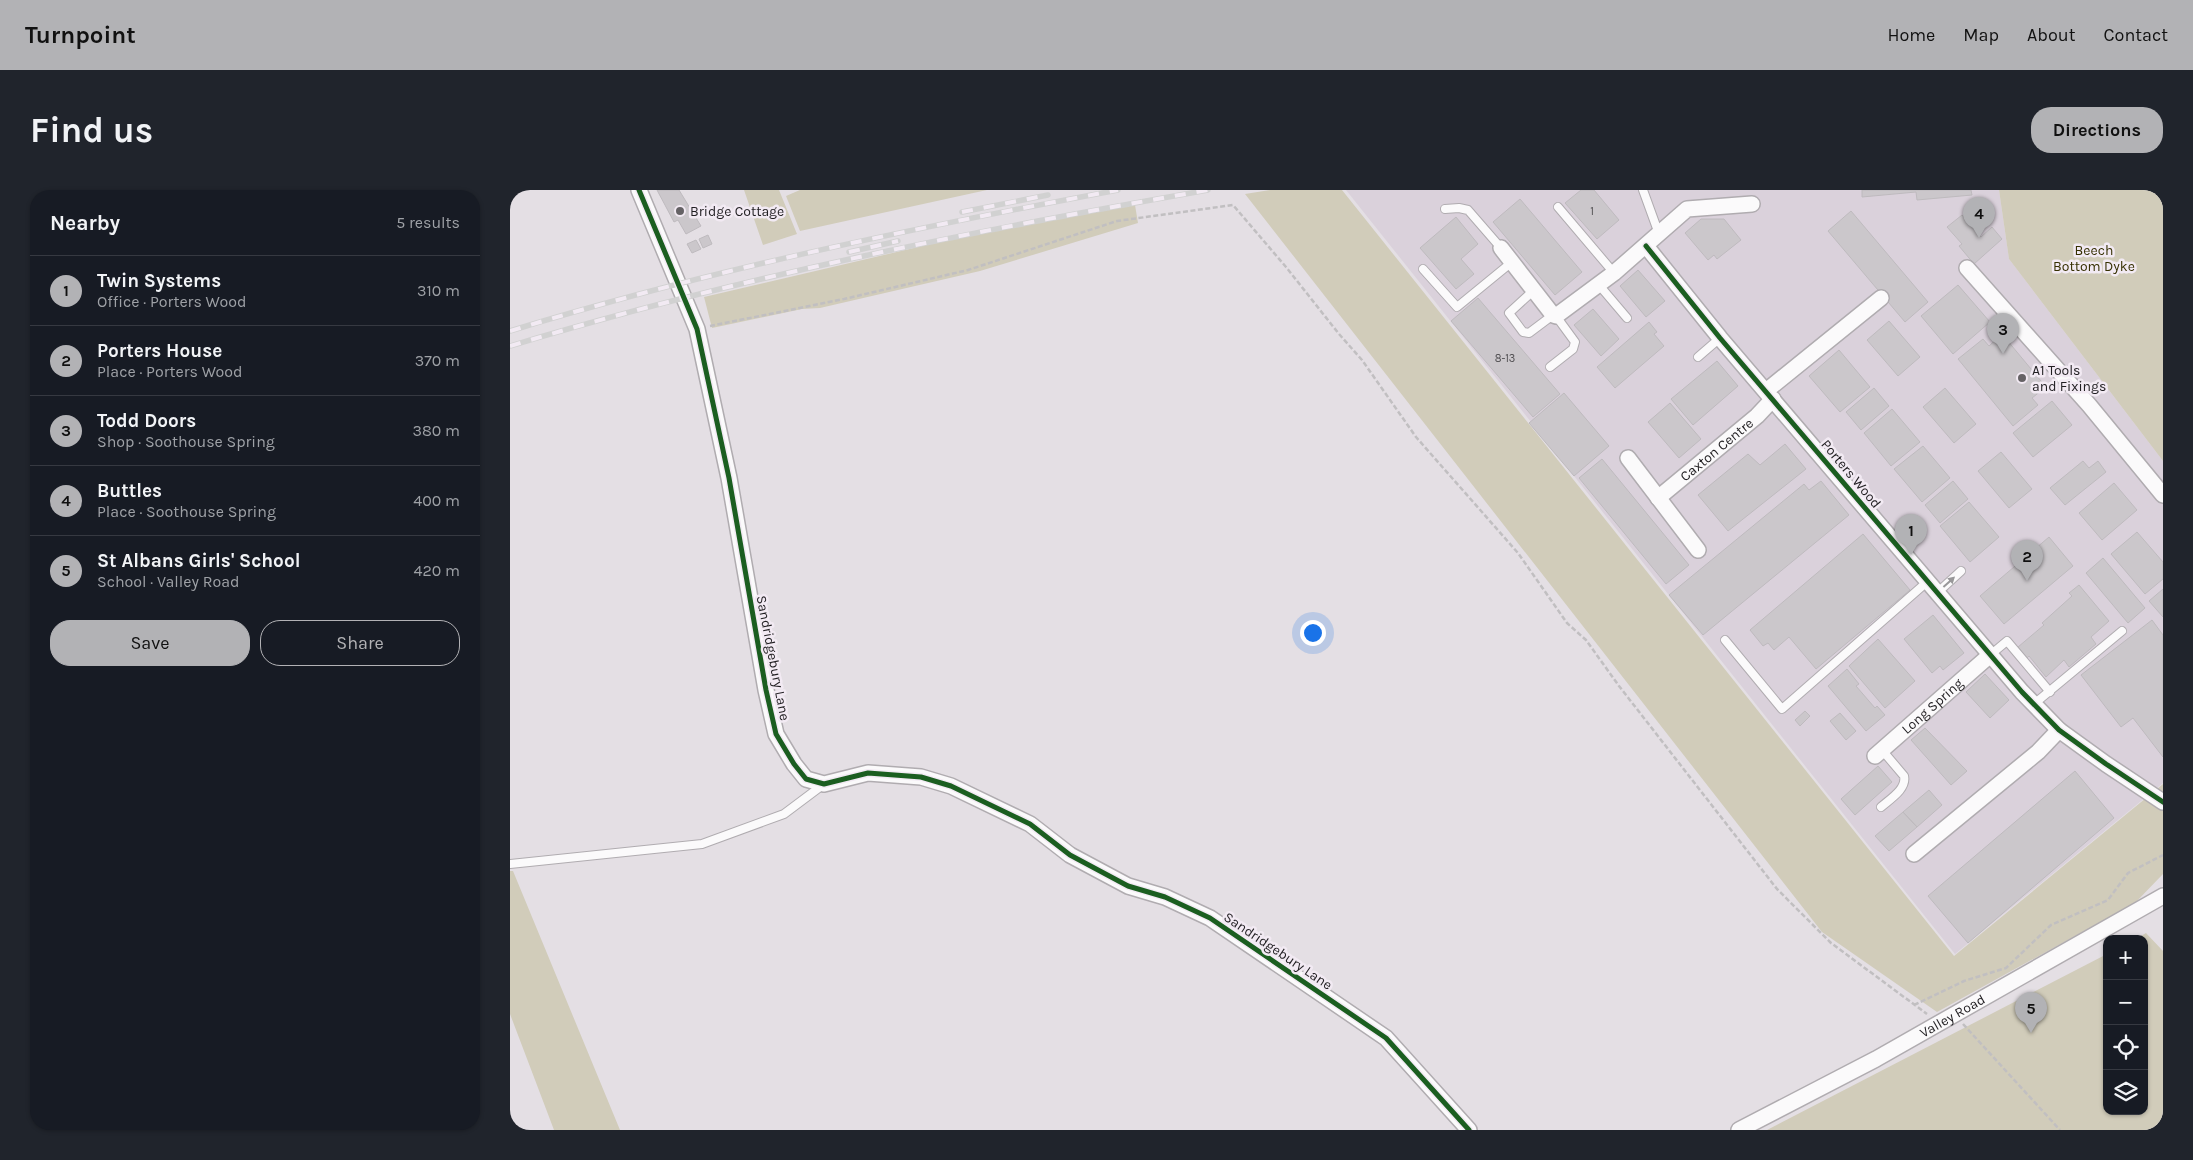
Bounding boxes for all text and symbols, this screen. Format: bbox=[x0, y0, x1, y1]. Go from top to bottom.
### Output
text: Turnpoint bbox=[25, 21, 136, 49]
text: Home bbox=[1887, 24, 1935, 46]
text: Map bbox=[1963, 24, 1999, 46]
text: About bbox=[2027, 24, 2076, 46]
text: Contact bbox=[2104, 24, 2168, 46]
button: Directions bbox=[2031, 107, 2163, 153]
text: Find us bbox=[30, 110, 153, 151]
pin: 4 bbox=[1963, 197, 1995, 238]
place label: Bridge Cottage bbox=[690, 203, 784, 220]
marker: Bridge Cottage bbox=[674, 205, 686, 217]
house number: 1 bbox=[1590, 205, 1594, 218]
text: Nearby bbox=[50, 211, 120, 235]
text: 5 results bbox=[396, 213, 460, 232]
park label: Beech Bottom Dyke bbox=[2053, 242, 2135, 275]
text: Twin Systems bbox=[97, 270, 221, 292]
text: 1 bbox=[63, 281, 69, 300]
text: 310 m bbox=[417, 281, 460, 300]
text: Office · Porters Wood bbox=[97, 292, 246, 311]
pin: 3 bbox=[1987, 313, 2019, 354]
text: Porters House bbox=[97, 340, 222, 362]
text: 2 bbox=[61, 351, 71, 370]
text: 370 m bbox=[415, 351, 460, 370]
house number: 8-13 bbox=[1495, 352, 1515, 365]
text: Place · Porters Wood bbox=[97, 362, 242, 381]
place label: A1 Tools and Fixings bbox=[2032, 362, 2106, 395]
marker: A1 Tools and Fixings bbox=[2016, 372, 2028, 384]
text: Todd Doors bbox=[97, 410, 196, 432]
street label: Caxton Centre bbox=[1676, 414, 1757, 485]
text: 3 bbox=[61, 421, 71, 440]
text: 380 m bbox=[412, 421, 460, 440]
text: Shop · Soothouse Spring bbox=[97, 432, 275, 451]
street label: Porters Wood bbox=[1817, 436, 1885, 512]
text: Buttles bbox=[97, 480, 162, 502]
text: 4 bbox=[61, 491, 71, 510]
text: 400 m bbox=[413, 491, 460, 510]
text: Place · Soothouse Spring bbox=[97, 502, 276, 521]
pin: 1 bbox=[1895, 514, 1927, 555]
pin: 2 bbox=[2011, 540, 2043, 581]
text: St Albans Girls' School bbox=[97, 550, 300, 572]
text: 5 bbox=[61, 561, 71, 580]
text: 420 m bbox=[414, 561, 460, 580]
text: School · Valley Road bbox=[97, 572, 240, 591]
one-way arrow bbox=[1943, 576, 1955, 588]
street label: Sandridgebury Lane bbox=[753, 594, 793, 722]
button: Save bbox=[50, 620, 250, 666]
button: Share bbox=[260, 620, 460, 666]
your location bbox=[1300, 620, 1326, 646]
street label: Long Spring bbox=[1898, 674, 1966, 737]
street label: Sandridgebury Lane bbox=[1221, 908, 1335, 994]
map controls bbox=[2103, 935, 2148, 1115]
button: + bbox=[2103, 935, 2148, 980]
button: − bbox=[2103, 980, 2148, 1025]
street label: Valley Road bbox=[1917, 990, 1988, 1041]
pin: 5 bbox=[2015, 992, 2047, 1033]
button: locate bbox=[2103, 1025, 2148, 1070]
button: layers bbox=[2103, 1070, 2148, 1115]

